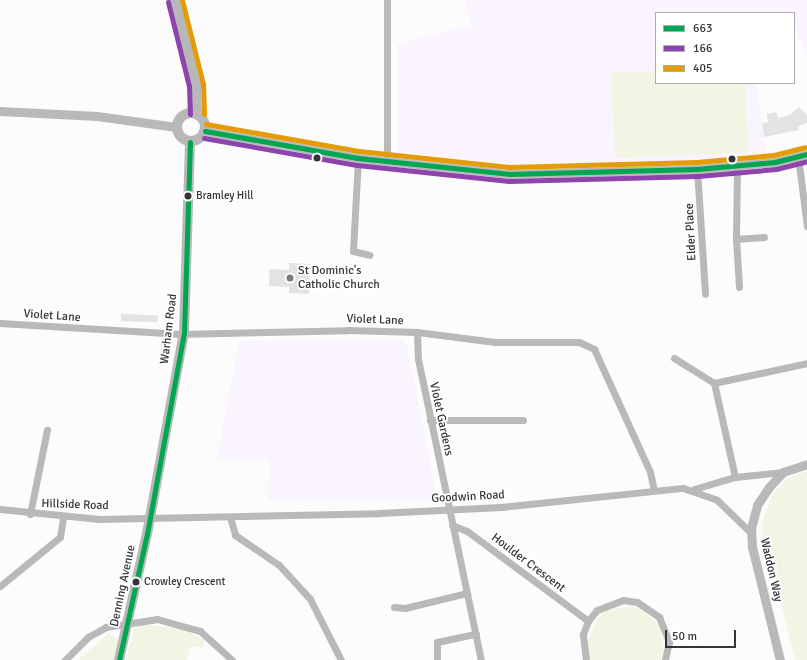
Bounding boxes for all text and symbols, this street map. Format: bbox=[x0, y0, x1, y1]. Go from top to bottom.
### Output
legend bbox=[655, 12, 795, 84]
text: 663 bbox=[693, 21, 712, 36]
text: 166 bbox=[693, 41, 712, 56]
text: 405 bbox=[693, 61, 712, 76]
unlabelled marker bbox=[312, 153, 322, 163]
unlabelled marker bbox=[727, 154, 737, 164]
place label: Bramley Hill bbox=[196, 189, 254, 203]
marker: Bramley Hill bbox=[183, 191, 193, 201]
street label: Elder Place bbox=[682, 203, 700, 261]
place label: St Dominic's Catholic Church bbox=[298, 264, 380, 292]
marker: St Dominic's Catholic Church bbox=[285, 273, 295, 283]
street label: Warham Road bbox=[158, 293, 180, 365]
street label: Violet Lane bbox=[23, 307, 81, 325]
street label: Violet Lane bbox=[346, 312, 404, 328]
street label: Violet Gardens bbox=[426, 381, 456, 457]
street label: Goodwin Road bbox=[431, 488, 505, 506]
street label: Hillside Road bbox=[41, 497, 109, 513]
street label: Houlder Crescent bbox=[488, 531, 568, 595]
street label: Waddon Way bbox=[757, 537, 785, 603]
street label: Denning Avenue bbox=[107, 544, 139, 628]
place label: Crowley Crescent bbox=[144, 575, 225, 589]
marker: Crowley Crescent bbox=[131, 577, 141, 587]
scale bar bbox=[667, 622, 738, 648]
text: 50 m bbox=[672, 629, 697, 644]

